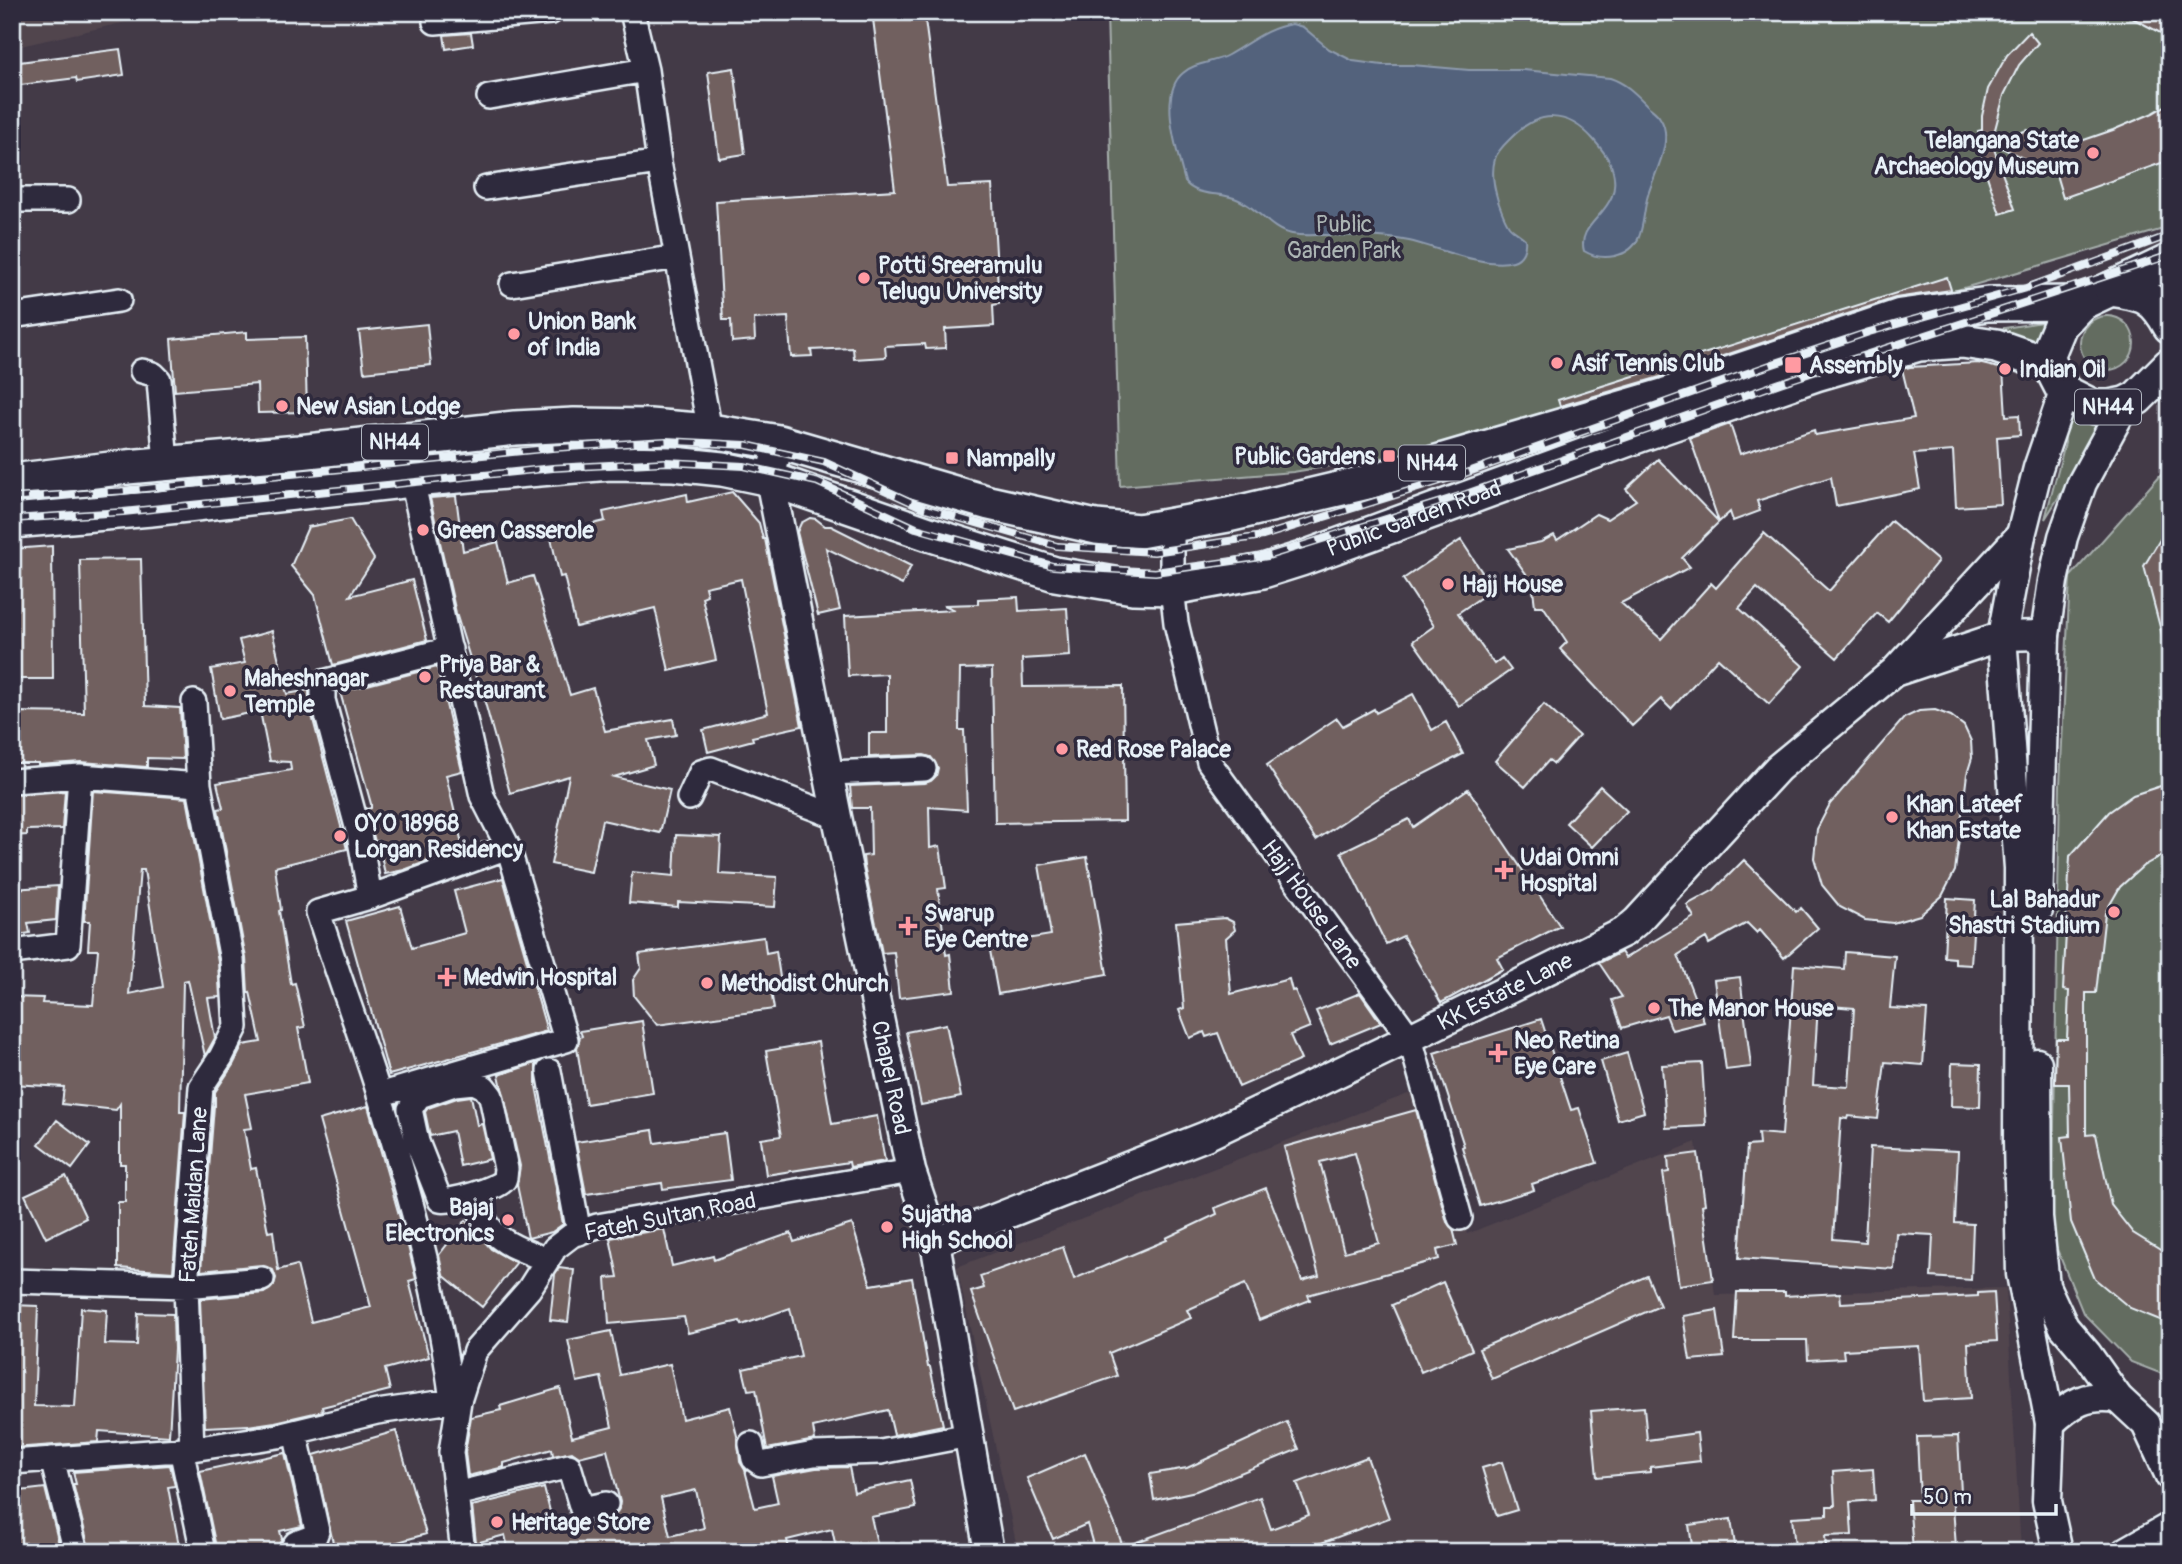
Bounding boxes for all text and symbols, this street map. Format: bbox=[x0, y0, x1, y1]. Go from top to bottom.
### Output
place label: Telangana State Archaeology Museum bbox=[1874, 126, 2080, 181]
marker: Telangana State Archaeology Museum bbox=[2085, 145, 2101, 161]
park label: Public Garden Park bbox=[1287, 210, 1402, 265]
place label: Potti Sreeramulu Telugu University bbox=[877, 251, 1042, 306]
marker: Potti Sreeramulu Telugu University bbox=[856, 270, 872, 286]
place label: Union Bank of India bbox=[527, 307, 637, 362]
marker: Union Bank of India bbox=[506, 326, 522, 342]
place label: Asif Tennis Club bbox=[1571, 349, 1725, 378]
place label: Assembly bbox=[1809, 351, 1903, 380]
marker: Asif Tennis Club bbox=[1549, 355, 1565, 371]
marker: Assembly bbox=[1783, 355, 1803, 375]
place label: Indian Oil bbox=[2019, 355, 2106, 384]
marker: Indian Oil bbox=[1997, 361, 2013, 377]
road number: NH44 bbox=[2075, 390, 2141, 424]
place label: New Asian Lodge bbox=[296, 392, 461, 421]
marker: New Asian Lodge bbox=[274, 398, 290, 414]
road number: NH44 bbox=[362, 424, 428, 460]
place label: Public Gardens bbox=[1234, 442, 1376, 471]
place label: Nampally bbox=[966, 444, 1055, 473]
road number: NH44 bbox=[1399, 446, 1465, 480]
marker: Public Gardens bbox=[1381, 448, 1397, 464]
marker: Nampally bbox=[944, 450, 960, 466]
street label: Public Garden Road bbox=[1323, 473, 1505, 563]
place label: Green Casserole bbox=[437, 516, 595, 545]
marker: Green Casserole bbox=[415, 522, 431, 538]
place label: Hajj House bbox=[1462, 570, 1564, 599]
marker: Hajj House bbox=[1440, 576, 1456, 592]
place label: Priya Bar & Restaurant bbox=[439, 650, 546, 705]
place label: Maheshnagar Temple bbox=[243, 664, 369, 719]
marker: Priya Bar & Restaurant bbox=[417, 669, 433, 685]
marker: Maheshnagar Temple bbox=[222, 683, 238, 699]
place label: Red Rose Palace bbox=[1076, 735, 1232, 764]
marker: Red Rose Palace bbox=[1054, 741, 1070, 757]
place label: Khan Lateef Khan Estate bbox=[1906, 790, 2024, 845]
place label: OYO 18968 Lorgan Residency bbox=[354, 809, 523, 864]
marker: Khan Lateef Khan Estate bbox=[1884, 809, 1900, 825]
marker: OYO 18968 Lorgan Residency bbox=[332, 828, 348, 844]
street label: Hajj House Lane bbox=[1255, 834, 1369, 975]
place label: Udai Omni Hospital bbox=[1520, 843, 1618, 898]
marker: Udai Omni Hospital bbox=[1494, 860, 1514, 880]
place label: Lal Bahadur Shastri Stadium bbox=[1948, 885, 2101, 940]
place label: Swarup Eye Centre bbox=[924, 899, 1029, 954]
marker: Lal Bahadur Shastri Stadium bbox=[2106, 904, 2122, 920]
marker: Swarup Eye Centre bbox=[898, 916, 918, 936]
street label: KK Estate Lane bbox=[1432, 946, 1578, 1037]
place label: Medwin Hospital bbox=[463, 963, 617, 992]
marker: Medwin Hospital bbox=[437, 967, 457, 987]
place label: Methodist Church bbox=[721, 969, 889, 998]
marker: Methodist Church bbox=[699, 975, 715, 991]
place label: The Manor House bbox=[1667, 994, 1834, 1023]
marker: The Manor House bbox=[1646, 1000, 1662, 1016]
street label: Chapel Road bbox=[865, 1018, 917, 1138]
place label: Neo Retina Eye Care bbox=[1514, 1026, 1620, 1081]
marker: Neo Retina Eye Care bbox=[1488, 1043, 1508, 1063]
street label: Fateh Maidan Lane bbox=[173, 1105, 214, 1284]
street label: Fateh Sultan Road bbox=[582, 1186, 758, 1247]
place label: Bajaj Electronics bbox=[385, 1193, 495, 1248]
place label: Sujatha High School bbox=[901, 1200, 1013, 1255]
marker: Bajaj Electronics bbox=[500, 1212, 516, 1228]
marker: Sujatha High School bbox=[879, 1219, 895, 1235]
scale bar bbox=[1912, 1473, 2056, 1517]
text: 50 m bbox=[1923, 1484, 1972, 1511]
place label: Heritage Store bbox=[511, 1508, 651, 1537]
marker: Heritage Store bbox=[489, 1514, 505, 1530]

